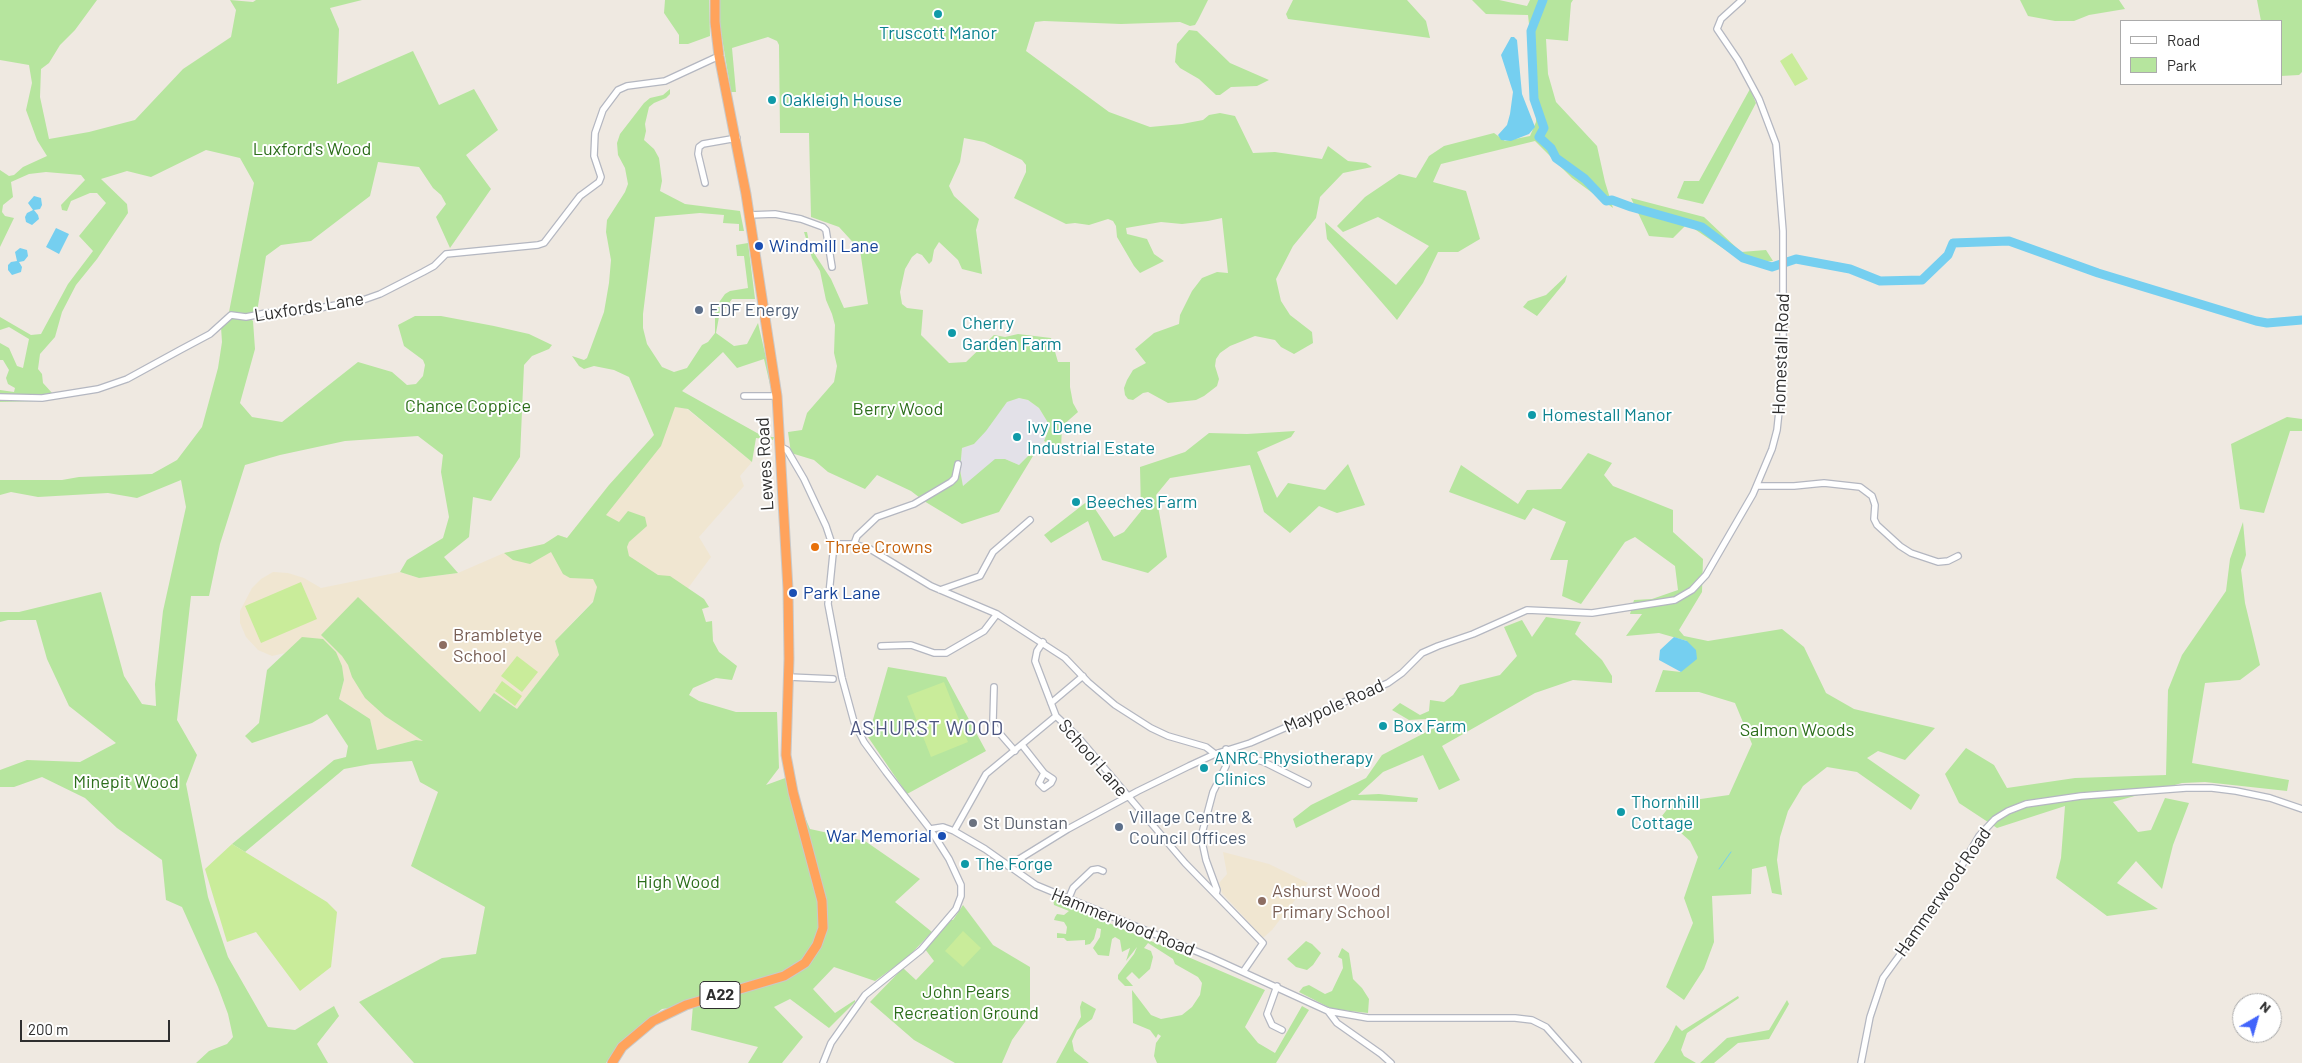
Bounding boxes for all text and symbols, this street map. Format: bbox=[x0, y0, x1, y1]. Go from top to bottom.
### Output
marker: Truscott Manor bbox=[932, 8, 944, 20]
legend bbox=[2120, 20, 2282, 85]
place label: Truscott Manor bbox=[879, 22, 997, 44]
text: Road bbox=[2167, 31, 2200, 49]
text: Park bbox=[2167, 56, 2196, 74]
place label: Oakleigh House bbox=[782, 89, 902, 111]
marker: Oakleigh House bbox=[766, 94, 778, 106]
park label: Luxford's Wood bbox=[253, 138, 371, 160]
place label: Windmill Lane bbox=[769, 235, 879, 257]
marker: Windmill Lane bbox=[753, 240, 765, 252]
street label: Luxfords Lane bbox=[253, 288, 365, 326]
street label: Homestall Road bbox=[1768, 293, 1794, 415]
place label: EDF Energy bbox=[709, 299, 799, 321]
marker: EDF Energy bbox=[693, 304, 705, 316]
place label: Cherry Garden Farm bbox=[962, 312, 1062, 354]
marker: Cherry Garden Farm bbox=[946, 327, 958, 339]
park label: Chance Coppice bbox=[405, 395, 531, 417]
park label: Berry Wood bbox=[853, 398, 943, 420]
place label: Homestall Manor bbox=[1542, 404, 1672, 426]
marker: Homestall Manor bbox=[1526, 409, 1538, 421]
place label: Ivy Dene Industrial Estate bbox=[1027, 416, 1155, 458]
street label: Lewes Road bbox=[752, 417, 778, 511]
marker: Ivy Dene Industrial Estate bbox=[1011, 431, 1023, 443]
place label: Beeches Farm bbox=[1086, 491, 1197, 513]
marker: Beeches Farm bbox=[1070, 496, 1082, 508]
place label: Three Crowns bbox=[825, 536, 932, 558]
marker: Three Crowns bbox=[809, 541, 821, 553]
place label: Park Lane bbox=[803, 582, 881, 604]
marker: Park Lane bbox=[787, 587, 799, 599]
place label: Brambletye School bbox=[453, 624, 542, 666]
marker: Brambletye School bbox=[437, 639, 449, 651]
street label: Maypole Road bbox=[1281, 674, 1387, 738]
street label: School Lane bbox=[1054, 715, 1132, 801]
place label: Box Farm bbox=[1393, 715, 1466, 737]
district label: ASHURST WOOD bbox=[848, 716, 1006, 740]
park label: Salmon Woods bbox=[1740, 719, 1854, 741]
marker: Box Farm bbox=[1377, 720, 1389, 732]
place label: ANRC Physiotherapy Clinics bbox=[1214, 747, 1373, 790]
marker: ANRC Physiotherapy Clinics bbox=[1198, 762, 1210, 774]
park label: Minepit Wood bbox=[73, 771, 179, 793]
place label: Thornhill Cottage bbox=[1631, 791, 1699, 834]
place label: Village Centre & Council Offices bbox=[1129, 806, 1253, 849]
marker: Thornhill Cottage bbox=[1615, 806, 1627, 818]
place label: St Dunstan bbox=[983, 812, 1068, 834]
marker: St Dunstan bbox=[967, 817, 979, 829]
marker: Village Centre & Council Offices bbox=[1113, 821, 1125, 833]
street label: Hammerwood Road bbox=[1890, 823, 1996, 961]
place label: War Memorial bbox=[826, 825, 932, 847]
marker: War Memorial bbox=[936, 830, 948, 842]
place label: The Forge bbox=[975, 853, 1053, 875]
marker: The Forge bbox=[959, 858, 971, 870]
park label: High Wood bbox=[636, 871, 720, 893]
place label: Ashurst Wood Primary School bbox=[1272, 880, 1390, 922]
street label: Hammerwood Road bbox=[1048, 883, 1198, 961]
marker: Ashurst Wood Primary School bbox=[1256, 895, 1268, 907]
park label: John Pears Recreation Ground bbox=[893, 981, 1039, 1024]
road number: A22 bbox=[700, 982, 740, 1008]
north arrow bbox=[2232, 993, 2282, 1043]
text: N bbox=[2257, 997, 2275, 1016]
scale bar bbox=[22, 1010, 172, 1042]
text: 200 m bbox=[28, 1020, 68, 1038]

